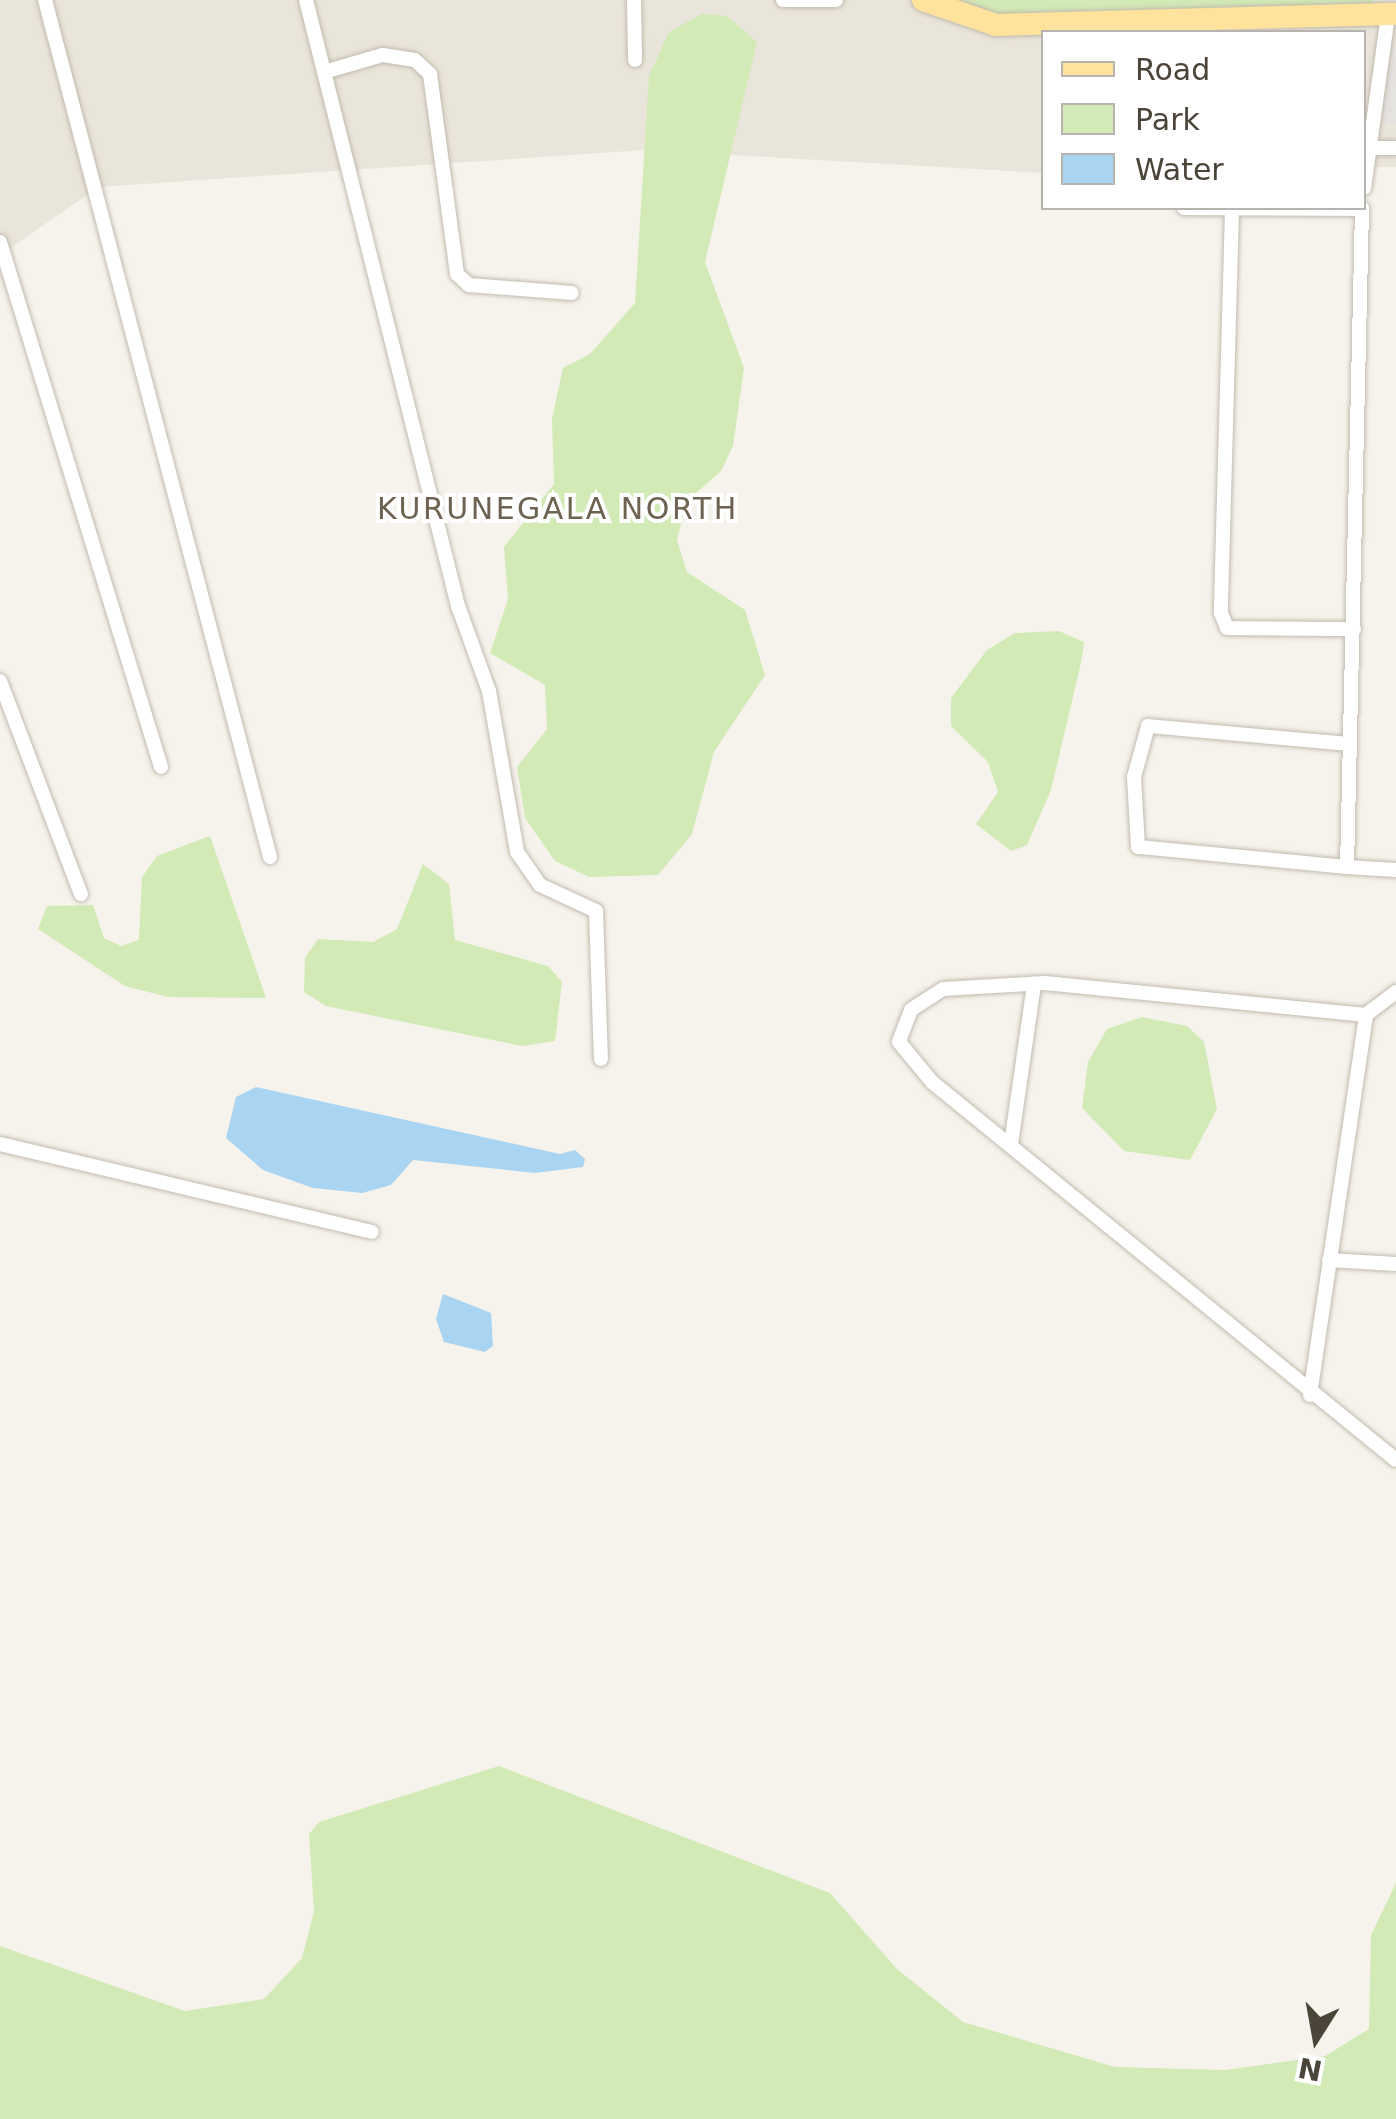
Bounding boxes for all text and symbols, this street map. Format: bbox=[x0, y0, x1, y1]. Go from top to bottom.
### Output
legend bbox=[1041, 30, 1366, 210]
text: Road bbox=[1135, 52, 1210, 87]
text: Park bbox=[1135, 102, 1200, 137]
text: Water bbox=[1135, 152, 1224, 187]
district label: KURUNEGALA NORTH bbox=[377, 491, 739, 527]
north arrow bbox=[1266, 1989, 1366, 2089]
text: N bbox=[1296, 2051, 1325, 2087]

